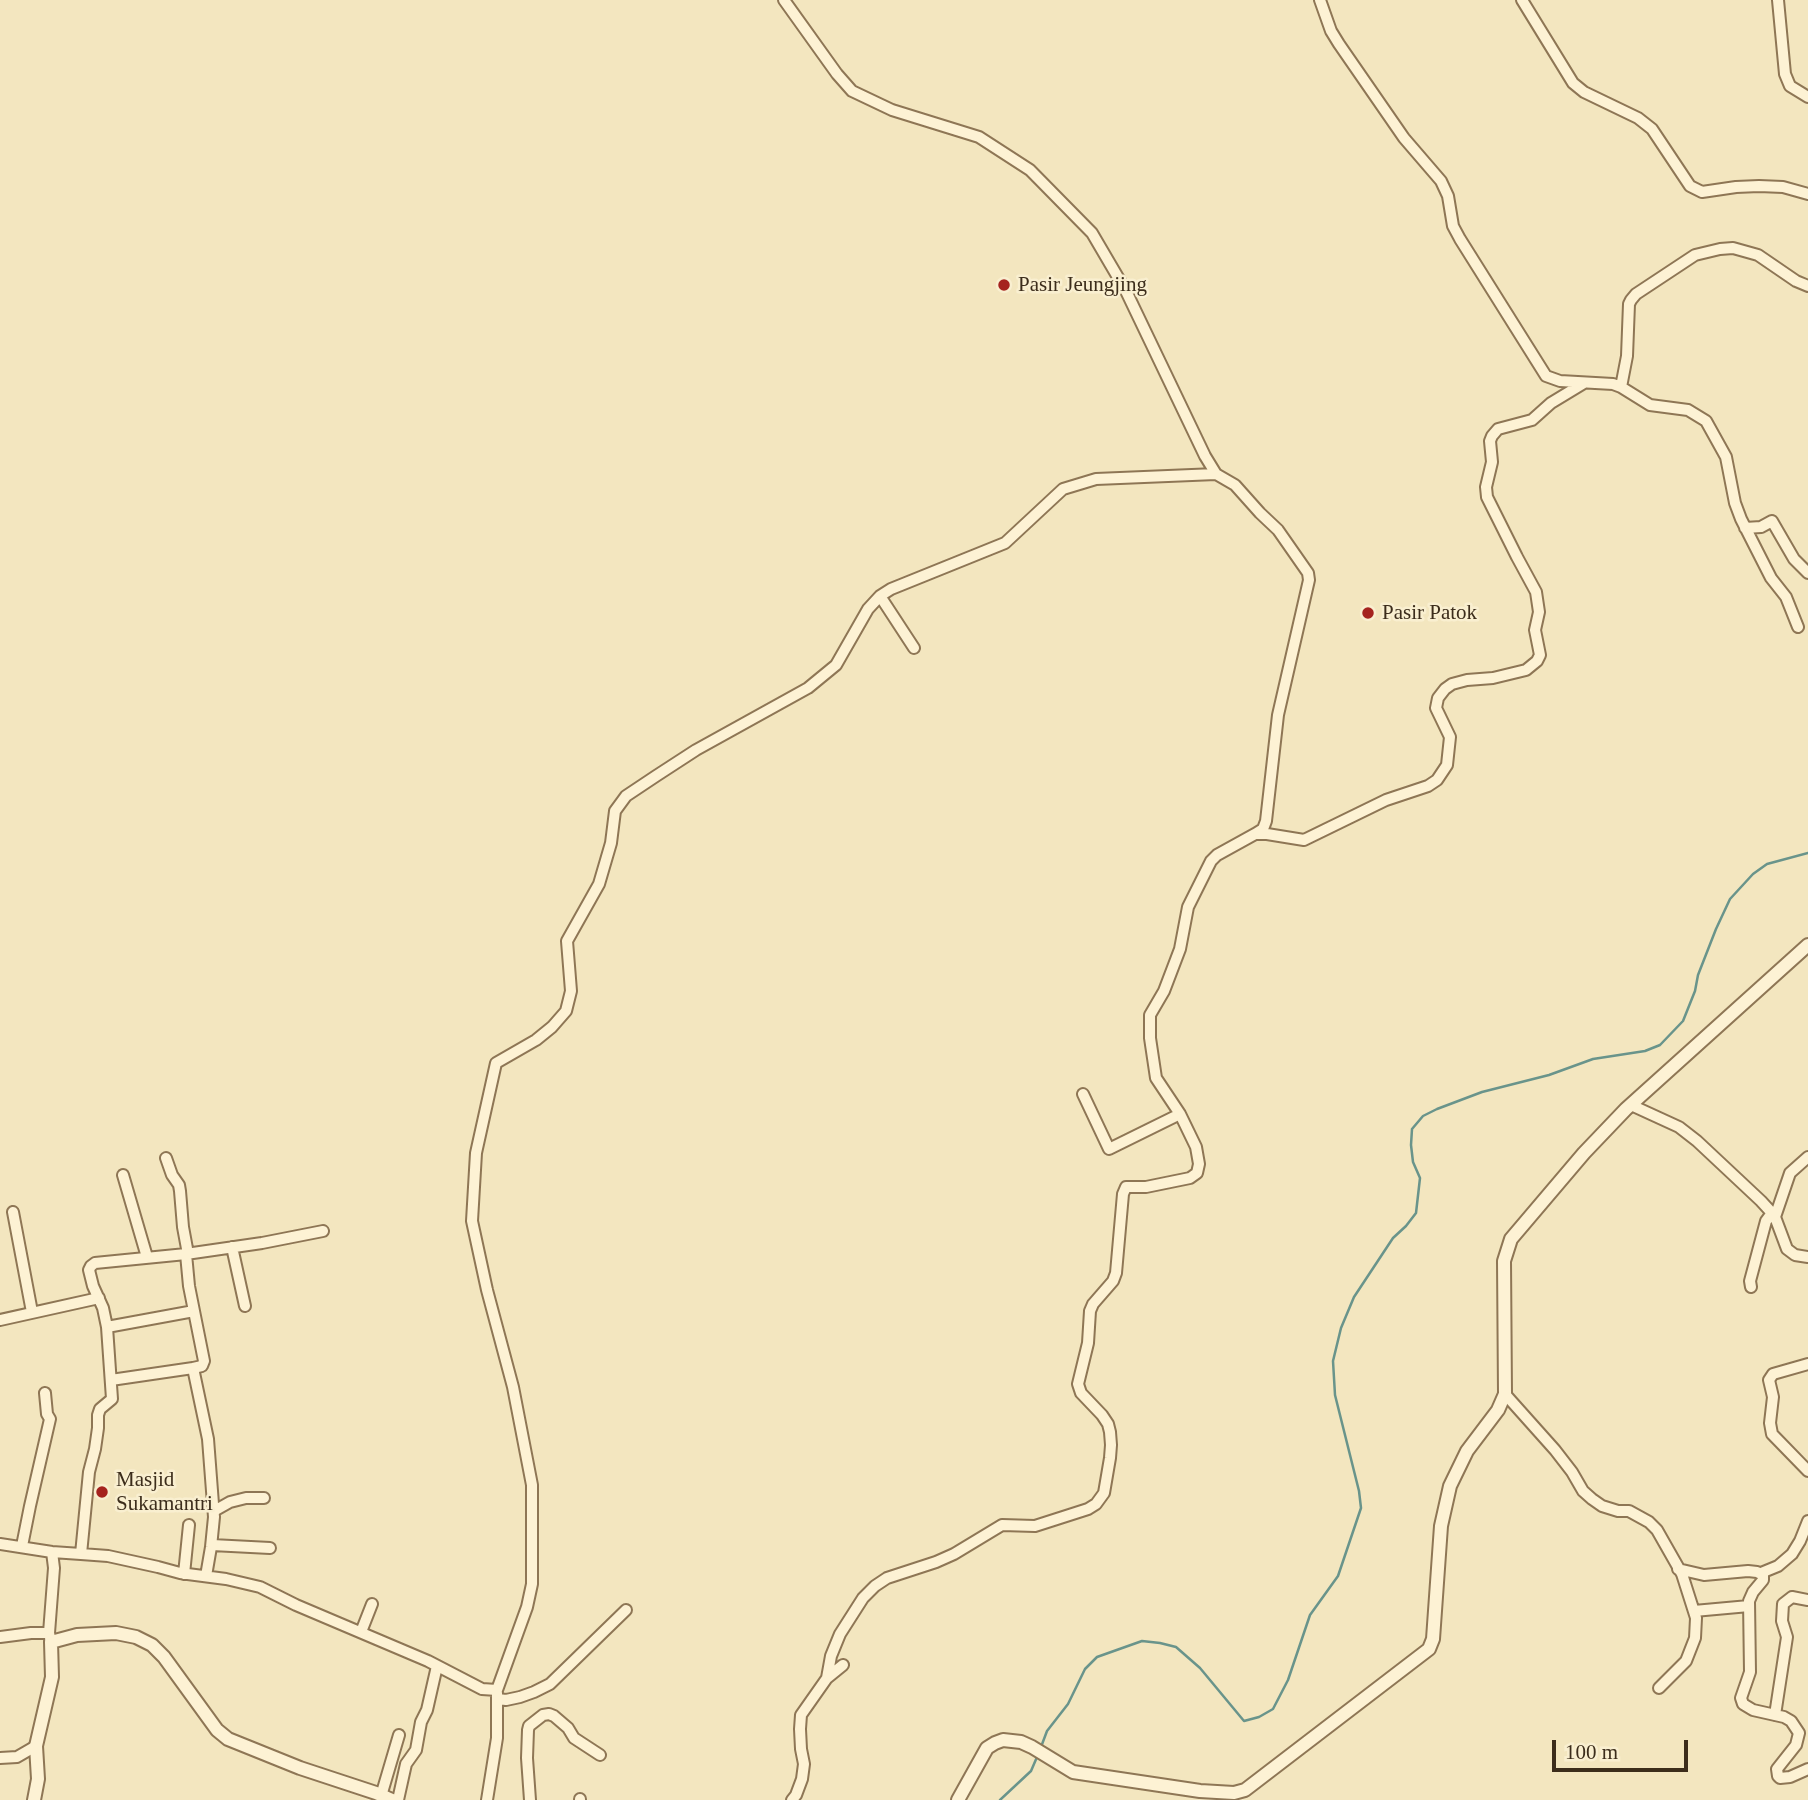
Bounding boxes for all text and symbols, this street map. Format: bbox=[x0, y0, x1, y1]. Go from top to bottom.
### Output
place label: Pasir Jeungjing bbox=[1018, 272, 1147, 298]
marker: Pasir Jeungjing bbox=[996, 277, 1012, 293]
place label: Pasir Patok bbox=[1382, 600, 1477, 626]
marker: Pasir Patok bbox=[1360, 605, 1376, 621]
place label: Masjid Sukamantri bbox=[116, 1467, 213, 1517]
marker: Masjid Sukamantri bbox=[94, 1484, 110, 1500]
scale bar bbox=[1556, 1727, 1692, 1771]
text: 100 m bbox=[1565, 1740, 1618, 1764]

